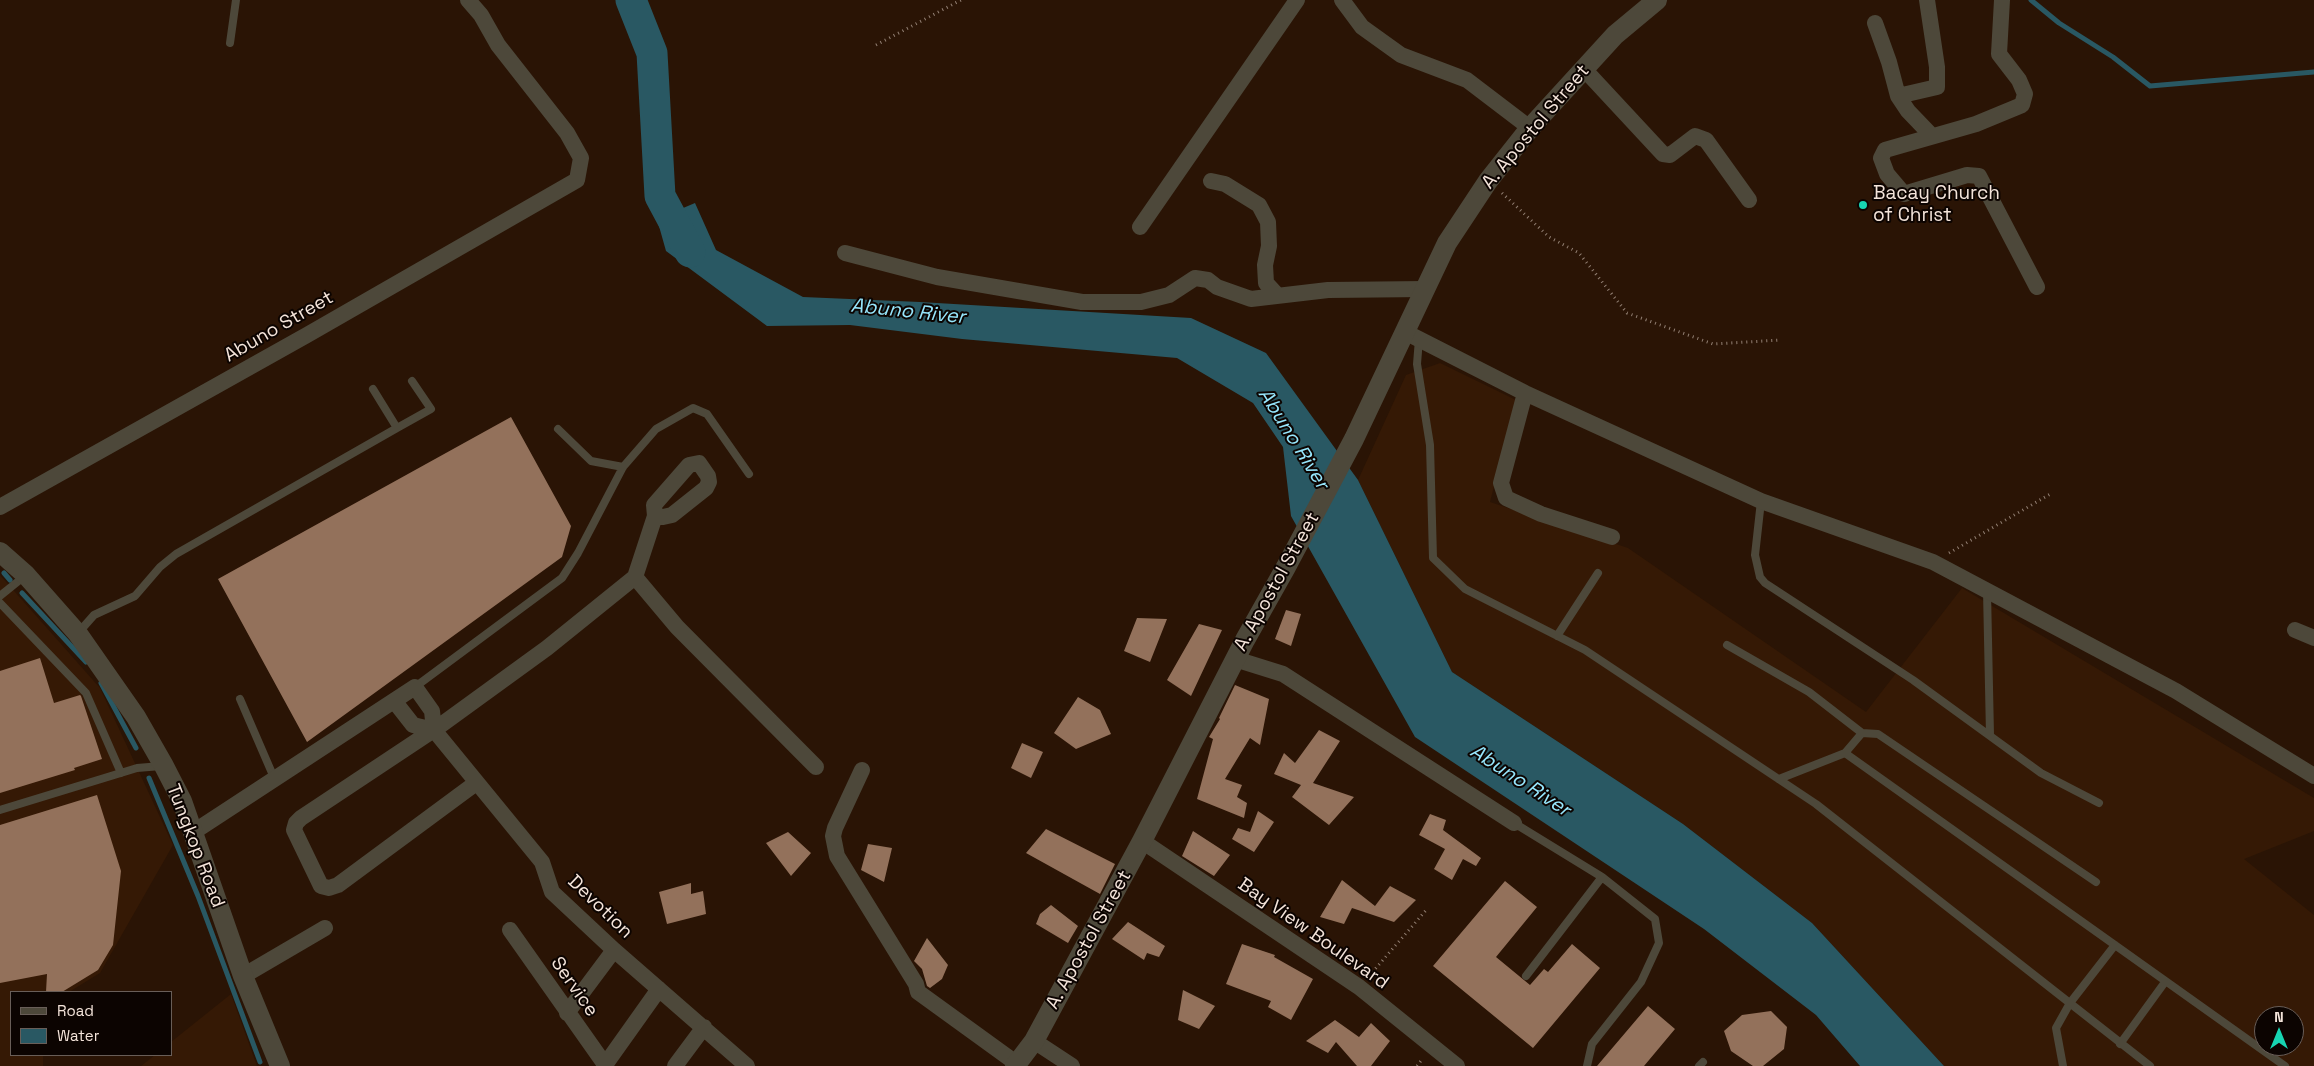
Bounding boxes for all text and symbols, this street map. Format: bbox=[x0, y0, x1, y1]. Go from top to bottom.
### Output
street label: A. Apostol Street bbox=[1477, 60, 1595, 194]
place label: Bacay Church of Christ bbox=[1873, 183, 2000, 227]
marker: Bacay Church of Christ bbox=[1857, 199, 1869, 211]
street label: Abuno Street bbox=[220, 287, 338, 367]
water label: Abuno River bbox=[850, 294, 966, 330]
water label: Abuno River bbox=[1252, 384, 1334, 494]
street label: A. Apostol Street bbox=[1229, 509, 1325, 655]
water label: Abuno River bbox=[1465, 740, 1575, 822]
street label: Tungkop Road bbox=[161, 781, 229, 911]
street label: A. Apostol Street bbox=[1041, 867, 1137, 1013]
street label: Devotion bbox=[563, 871, 637, 943]
street label: Bay View Boulevard bbox=[1233, 873, 1393, 995]
street label: Service bbox=[545, 953, 603, 1021]
legend bbox=[10, 991, 172, 1056]
text: Road bbox=[57, 1001, 94, 1020]
north arrow bbox=[2254, 1006, 2304, 1056]
text: N bbox=[2274, 1008, 2284, 1026]
text: Water bbox=[57, 1026, 99, 1045]

